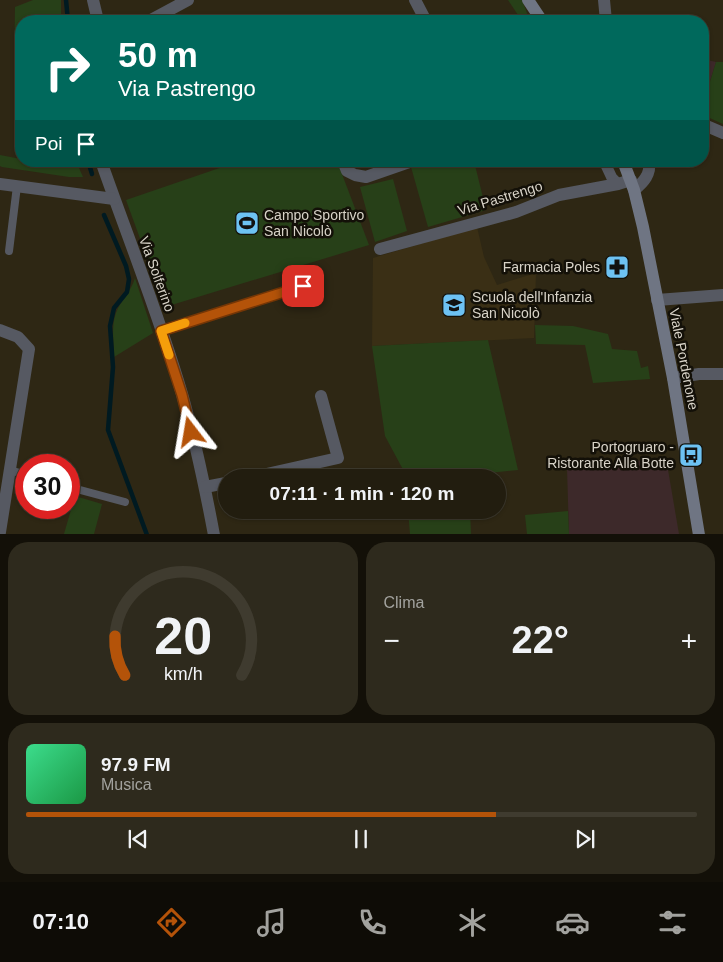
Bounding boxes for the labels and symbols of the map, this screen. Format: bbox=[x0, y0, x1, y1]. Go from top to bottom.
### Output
street label: Via Pastrengo bbox=[456, 177, 544, 218]
place label: Campo Sportivo San Nicolò bbox=[264, 207, 365, 239]
sports icon: Campo Sportivo San Nicolò bbox=[234, 210, 260, 236]
street label: Via Solferino bbox=[136, 234, 178, 314]
pharmacy icon: Farmacia Poles bbox=[604, 254, 630, 280]
place label: Farmacia Poles bbox=[503, 259, 600, 275]
pin bbox=[282, 265, 324, 307]
place label: Scuola dell'Infanzia San Nicolò bbox=[472, 289, 592, 321]
school or university icon: Scuola dell'Infanzia San Nicolò bbox=[441, 292, 467, 318]
street label: Viale Pordenone bbox=[666, 307, 702, 411]
position arrow bbox=[164, 405, 216, 457]
place label: Portogruaro - Ristorante Alla Botte bbox=[547, 439, 674, 471]
bus stop icon: Portogruaro - Ristorante Alla Botte bbox=[678, 442, 704, 468]
speed limit sign: 30 bbox=[15, 454, 80, 519]

